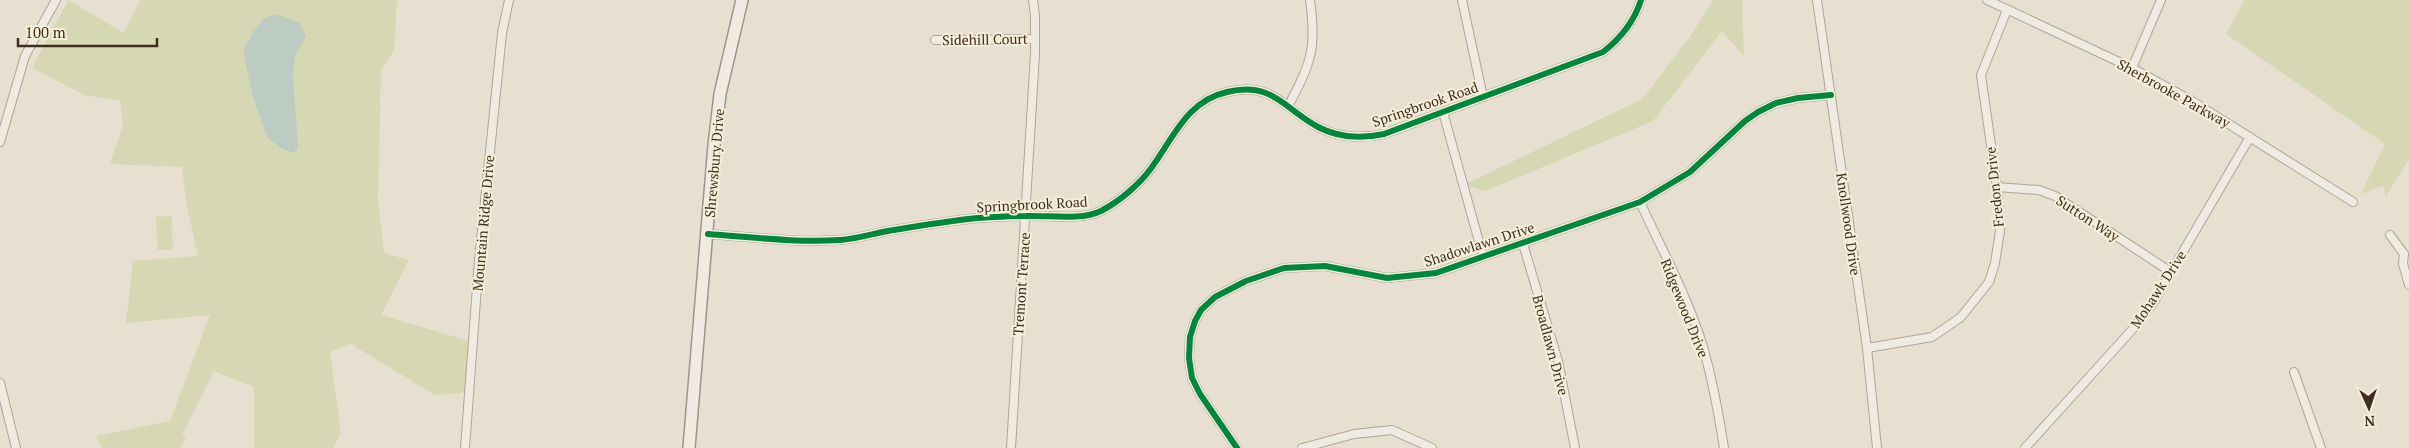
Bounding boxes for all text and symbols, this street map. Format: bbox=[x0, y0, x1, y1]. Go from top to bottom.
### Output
scale bar bbox=[18, 15, 156, 47]
text: 100 m bbox=[25, 22, 66, 42]
street label: Sidehill Court bbox=[942, 29, 1029, 49]
street label: Sherbrooke Parkway bbox=[2114, 54, 2235, 132]
street label: Springbrook Road bbox=[1369, 77, 1481, 131]
street label: Shrewsbury Drive bbox=[700, 108, 728, 218]
street label: Fredon Drive bbox=[1980, 146, 2008, 228]
street label: Mountain Ridge Drive bbox=[468, 154, 498, 292]
street label: Knollwood Drive bbox=[1832, 171, 1866, 277]
street label: Sutton Way bbox=[2053, 191, 2124, 246]
street label: Springbrook Road bbox=[976, 192, 1088, 216]
street label: Shadowlawn Drive bbox=[1421, 217, 1537, 271]
street label: Tremont Terrace bbox=[1008, 232, 1034, 336]
street label: Mohawk Drive bbox=[2126, 246, 2190, 332]
street label: Ridgewood Drive bbox=[1656, 256, 1714, 360]
street label: Broadlawn Drive bbox=[1528, 293, 1574, 397]
north arrow bbox=[2344, 383, 2394, 433]
text: N bbox=[2364, 412, 2376, 431]

